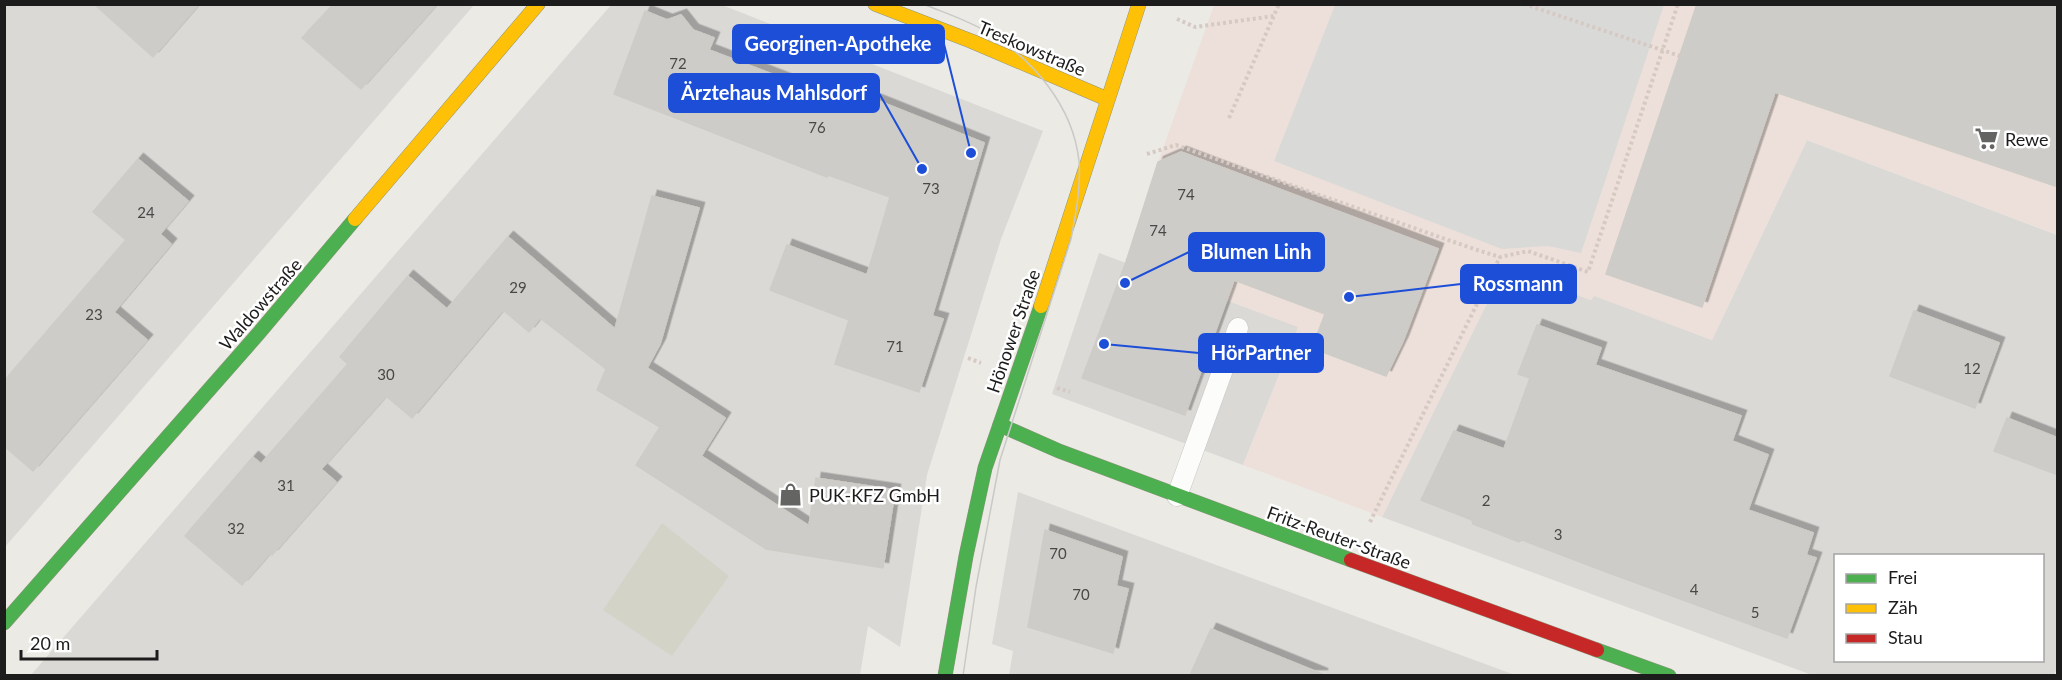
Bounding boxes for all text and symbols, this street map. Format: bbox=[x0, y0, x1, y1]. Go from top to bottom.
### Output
street label: Treskowstraße bbox=[975, 16, 1089, 80]
callout: Georginen-Apotheke bbox=[733, 25, 944, 63]
text: Georginen-Apotheke bbox=[744, 31, 932, 55]
house number: 72 bbox=[669, 54, 687, 72]
callout: Ärztehaus Mahlsdorf bbox=[669, 74, 879, 112]
text: Ärztehaus Mahlsdorf bbox=[680, 80, 868, 104]
house number: 76 bbox=[808, 118, 826, 136]
supermarket icon: Rewe bbox=[1974, 126, 2000, 152]
place label: Rewe bbox=[2005, 128, 2049, 150]
house number: 73 bbox=[922, 179, 940, 197]
house number: 74 bbox=[1177, 185, 1195, 203]
house number: 24 bbox=[137, 203, 155, 221]
house number: 74 bbox=[1149, 221, 1167, 239]
callout: Blumen Linh bbox=[1189, 233, 1324, 271]
text: Blumen Linh bbox=[1201, 239, 1311, 263]
street label: Waldowstraße bbox=[214, 254, 306, 354]
callout: Rossmann bbox=[1461, 265, 1576, 303]
street label: Hönower Straße bbox=[982, 266, 1044, 396]
text: Rossmann bbox=[1473, 271, 1563, 295]
house number: 29 bbox=[509, 278, 527, 296]
house number: 23 bbox=[85, 305, 103, 323]
callout: HörPartner bbox=[1199, 334, 1323, 372]
house number: 71 bbox=[886, 337, 904, 355]
text: HörPartner bbox=[1211, 340, 1312, 364]
house number: 12 bbox=[1963, 359, 1981, 377]
house number: 30 bbox=[377, 365, 395, 383]
house number: 31 bbox=[277, 476, 295, 494]
shop icon: PUK-KFZ GmbH bbox=[778, 482, 804, 508]
place label: PUK-KFZ GmbH bbox=[809, 484, 940, 506]
house number: 2 bbox=[1482, 491, 1490, 509]
street label: Fritz-Reuter-Straße bbox=[1264, 501, 1414, 573]
house number: 32 bbox=[227, 519, 245, 537]
house number: 3 bbox=[1554, 525, 1562, 543]
house number: 70 bbox=[1049, 544, 1067, 562]
legend bbox=[1834, 554, 2044, 662]
text: Frei bbox=[1888, 566, 1917, 588]
house number: 4 bbox=[1690, 580, 1699, 598]
house number: 70 bbox=[1072, 585, 1090, 603]
text: Zäh bbox=[1888, 596, 1918, 618]
house number: 5 bbox=[1751, 603, 1759, 621]
scale bar bbox=[21, 623, 158, 661]
text: Stau bbox=[1888, 626, 1923, 648]
text: 20 m bbox=[30, 632, 70, 654]

